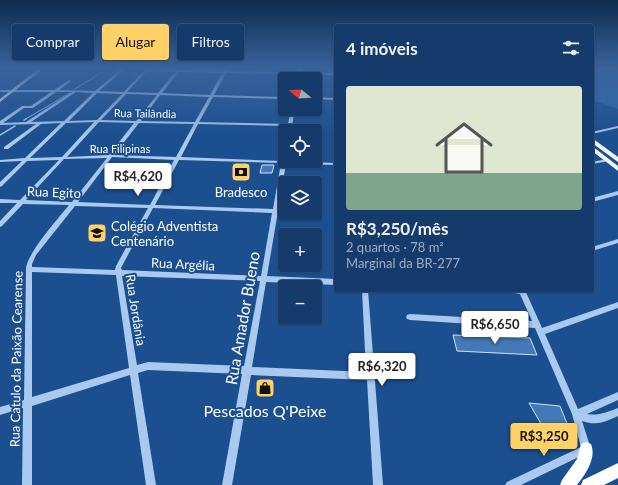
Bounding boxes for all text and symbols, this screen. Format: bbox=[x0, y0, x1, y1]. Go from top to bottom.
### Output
chip: Comprar bbox=[12, 24, 94, 60]
chip: Alugar bbox=[102, 24, 169, 60]
chip: Filtros bbox=[177, 24, 244, 60]
icon: filters bbox=[560, 37, 582, 59]
text: 4 imóveis bbox=[346, 38, 418, 59]
north arrow bbox=[278, 72, 322, 116]
map controls bbox=[278, 72, 322, 324]
street label: Rua Tailândia bbox=[114, 106, 176, 120]
icon: home bbox=[428, 112, 500, 184]
button: locate bbox=[278, 124, 322, 168]
street label: Rua Filipinas bbox=[90, 142, 150, 155]
bank icon: Bradesco bbox=[230, 161, 252, 183]
pin: R$4,620 bbox=[101, 163, 175, 197]
text: R$4,620 bbox=[113, 168, 163, 184]
button: layers bbox=[278, 176, 322, 220]
street label: Rua Egito bbox=[27, 183, 81, 201]
place label: Bradesco bbox=[215, 184, 267, 200]
place label: Colégio Adventista Centenário bbox=[111, 218, 218, 249]
text: R$3,250/mês bbox=[346, 218, 448, 239]
school or university icon: Colégio Adventista Centenário bbox=[86, 222, 108, 244]
button: + bbox=[278, 228, 322, 272]
text: 2 quartos · 78 m² bbox=[346, 239, 444, 255]
street label: Rua Amador Bueno bbox=[221, 250, 263, 386]
street label: Rua Argélia bbox=[151, 254, 215, 274]
text: Marginal da BR-277 bbox=[346, 255, 460, 271]
street label: Rua Catulo da Paixão Cearense bbox=[6, 270, 26, 447]
street label: Rua Jordânia bbox=[122, 273, 150, 347]
button: − bbox=[278, 280, 322, 324]
pin: R$6,650 bbox=[458, 311, 532, 345]
text: R$6,650 bbox=[470, 316, 520, 332]
pin: R$6,320 bbox=[345, 353, 419, 387]
text: R$6,320 bbox=[357, 358, 407, 374]
shop icon: Pescados Q'Peixe bbox=[254, 377, 276, 399]
place label: Pescados Q'Peixe bbox=[204, 401, 326, 420]
pin: R$3,250 bbox=[507, 423, 581, 457]
text: R$3,250 bbox=[519, 428, 569, 444]

